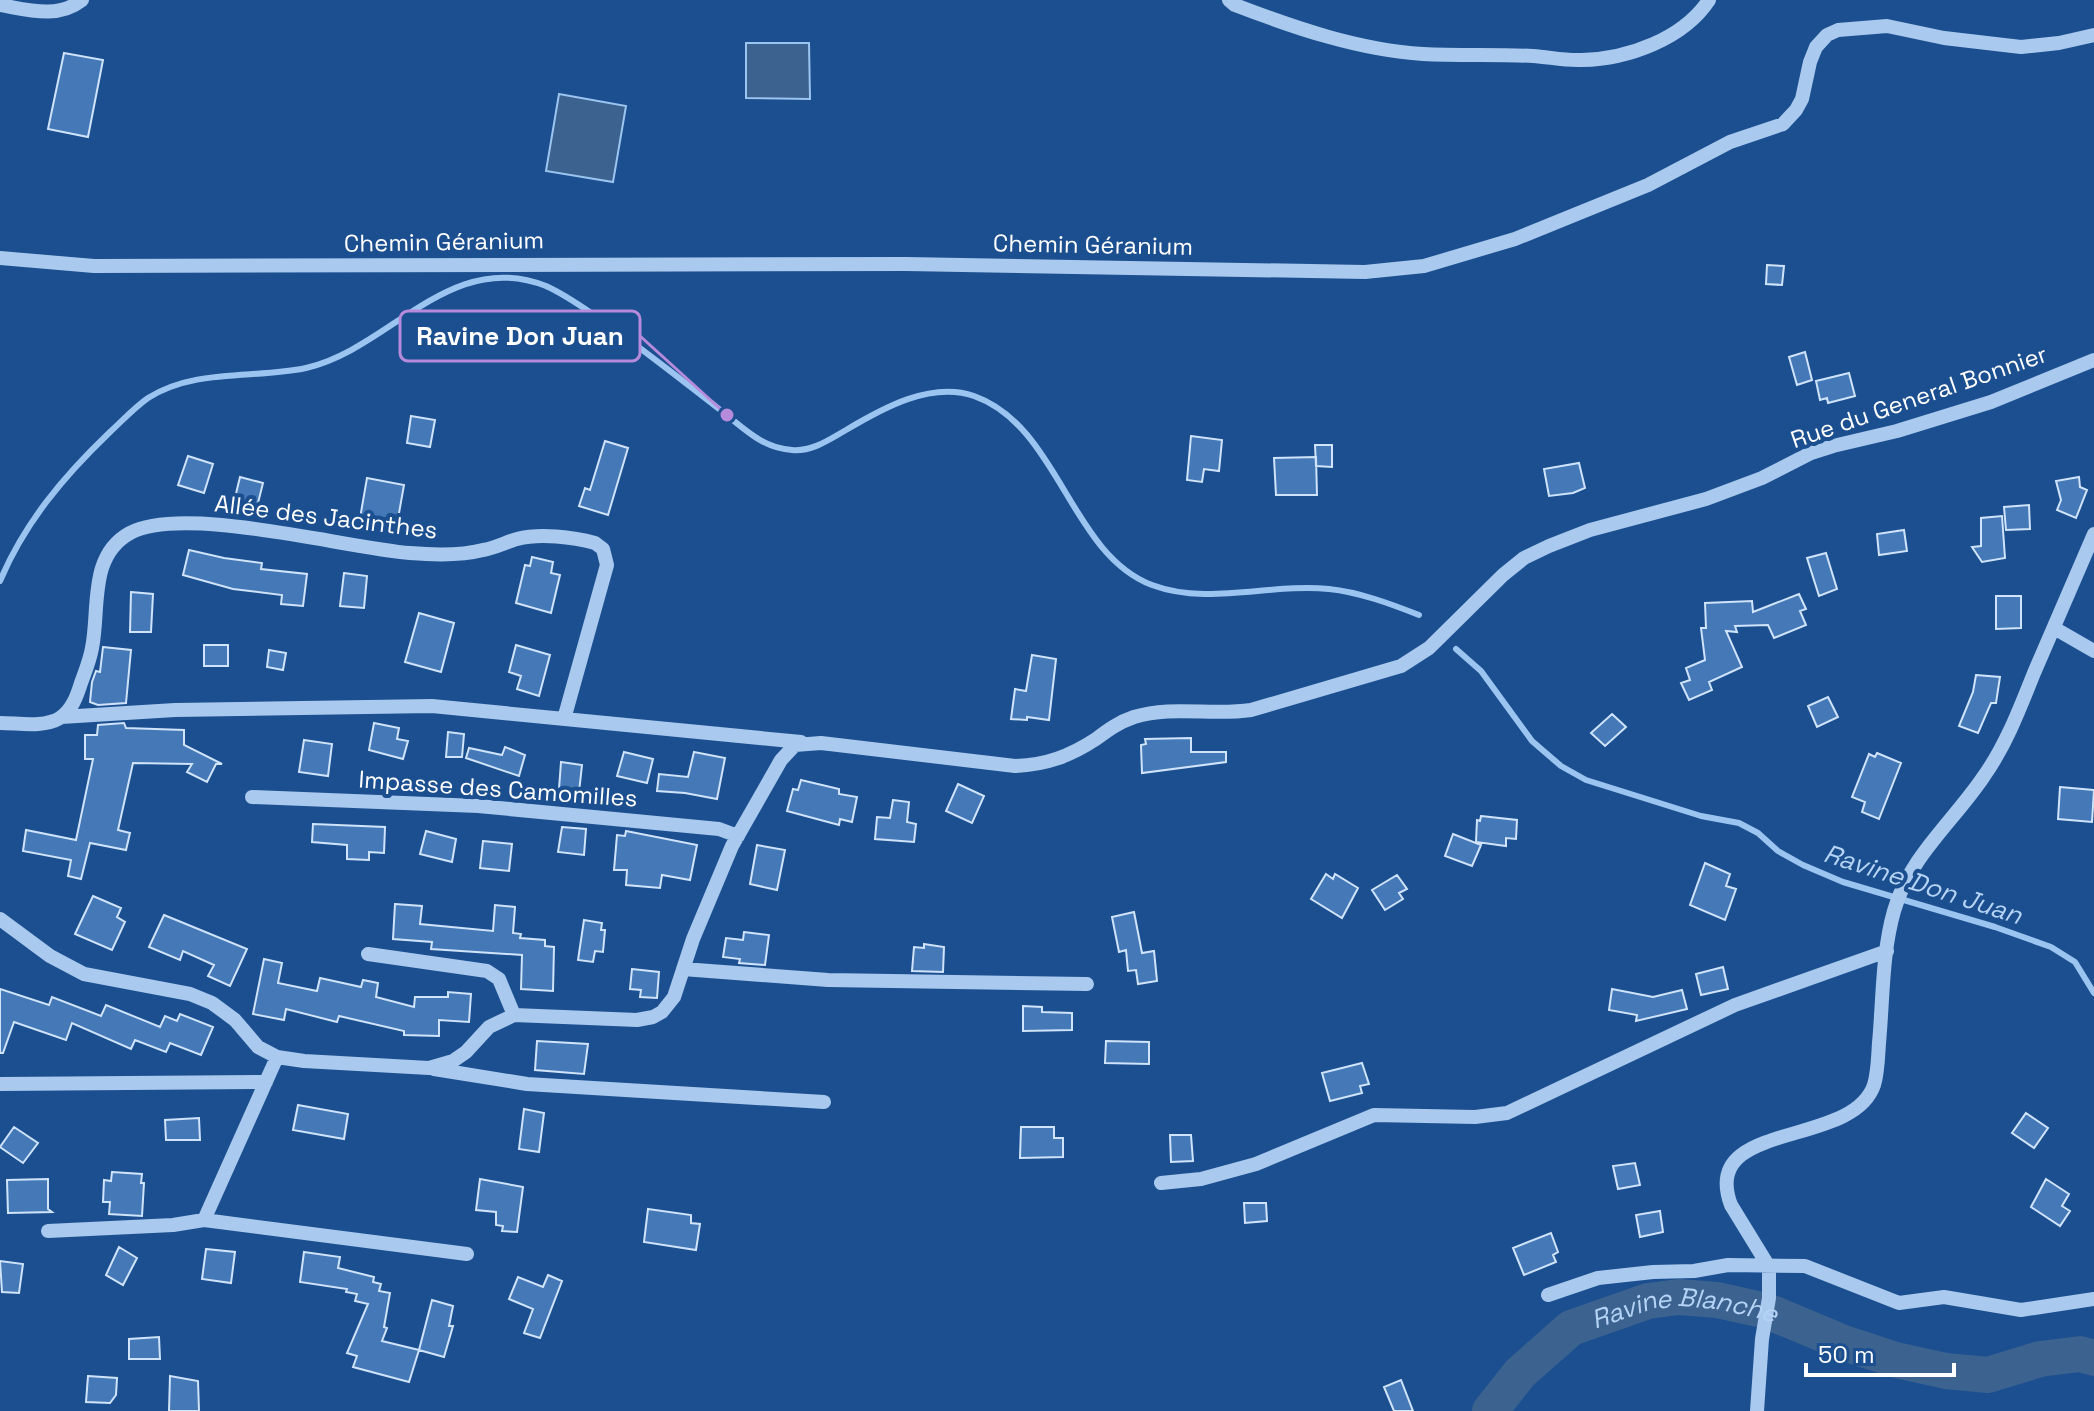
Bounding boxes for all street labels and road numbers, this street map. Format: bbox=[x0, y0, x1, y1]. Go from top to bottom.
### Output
street label: Chemin Géranium bbox=[344, 224, 544, 259]
street label: Chemin Géranium bbox=[993, 227, 1193, 262]
street label: Rue du General Bonnier bbox=[1787, 338, 2051, 455]
street label: Allée des Jacinthes bbox=[213, 487, 439, 546]
street label: Impasse des Camomilles bbox=[357, 763, 639, 814]

